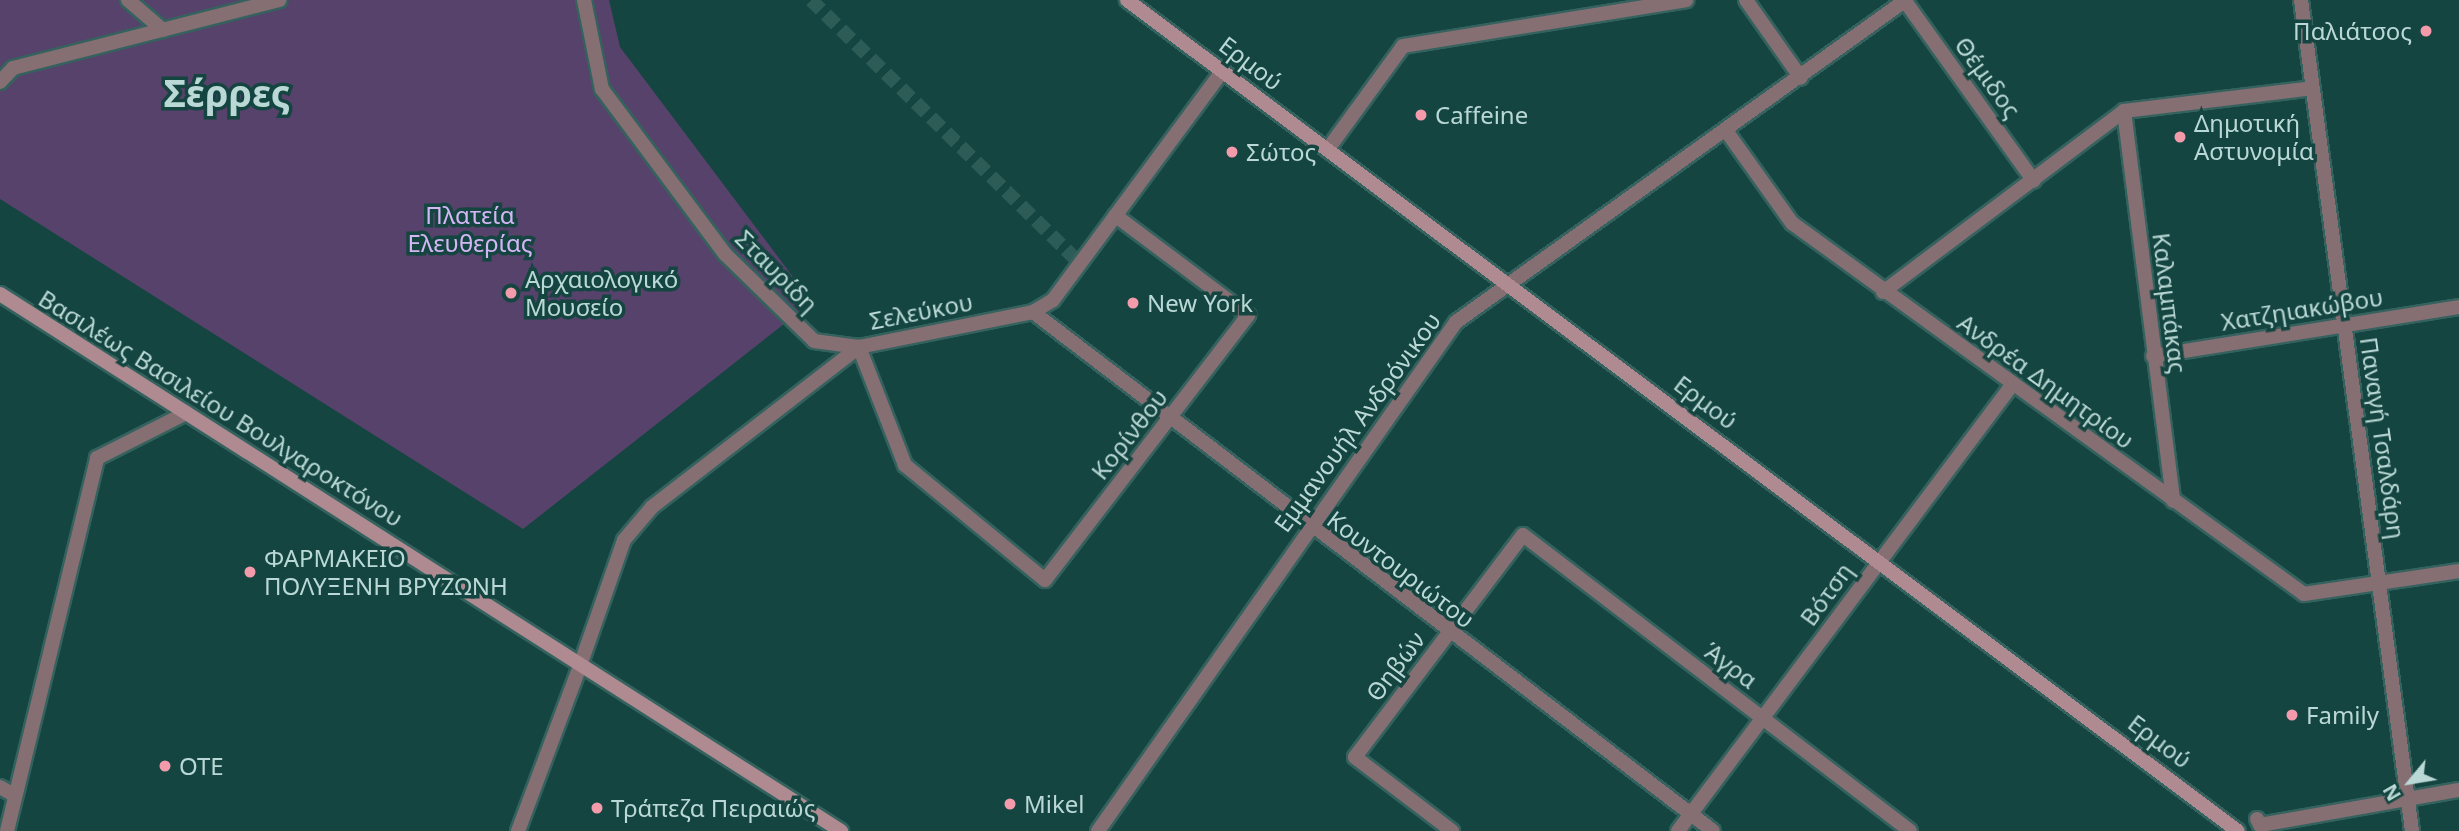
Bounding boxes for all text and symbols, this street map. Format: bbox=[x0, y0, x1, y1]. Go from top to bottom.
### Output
place label: Παλιάτσος bbox=[2293, 17, 2412, 45]
marker: Παλιάτσος bbox=[2418, 23, 2434, 39]
street label: Ερμού bbox=[1214, 30, 1288, 96]
street label: Θέμιδος bbox=[1949, 31, 2027, 123]
district label: Σέρρες bbox=[164, 70, 290, 116]
place label: Caffeine bbox=[1435, 101, 1528, 129]
marker: Caffeine bbox=[1413, 107, 1429, 123]
place label: Δημοτική Αστυνομία bbox=[2194, 109, 2314, 165]
marker: Δημοτική Αστυνομία bbox=[2172, 129, 2188, 145]
place label: Σώτος bbox=[1246, 138, 1316, 166]
marker: Σώτος bbox=[1224, 144, 1240, 160]
park label: Πλατεία Ελευθερίας bbox=[407, 201, 533, 257]
street label: Σταυρίδη bbox=[730, 224, 824, 318]
street label: Καλαμπάκας bbox=[2147, 231, 2193, 375]
place label: Αρχαιολογικό Μουσείο bbox=[525, 265, 678, 321]
street label: Χατζηιακώβου bbox=[2219, 282, 2385, 336]
street label: Βασιλέως Βασιλείου Βουλγαροκτόνου bbox=[34, 283, 408, 533]
marker: Αρχαιολογικό Μουσείο bbox=[503, 285, 519, 301]
street label: Σελεύκου bbox=[867, 287, 975, 335]
place label: New York bbox=[1147, 289, 1253, 317]
marker: New York bbox=[1125, 295, 1141, 311]
street label: Εμμανουήλ Ανδρόνικου bbox=[1268, 307, 1446, 537]
street label: Ανδρέα Δημητρίου bbox=[1952, 308, 2140, 454]
street label: Παναγή Τσαλδάρη bbox=[2355, 335, 2411, 541]
street label: Ερμού bbox=[1669, 369, 1743, 435]
street label: Κορίνθου bbox=[1085, 383, 1173, 485]
street label: Κουντουριώτου bbox=[1322, 504, 1480, 634]
place label: ΦΑΡΜΑΚΕΙΟ ΠΟΛΥΞΕΝΗ ΒΡΥΖΩΝΗ bbox=[264, 544, 508, 600]
street label: Βότση bbox=[1794, 557, 1858, 631]
marker: ΦΑΡΜΑΚΕΙΟ ΠΟΛΥΞΕΝΗ ΒΡΥΖΩΝΗ bbox=[242, 564, 258, 580]
street label: Θηβών bbox=[1360, 626, 1430, 706]
street label: Άγρα bbox=[1699, 636, 1763, 694]
place label: Family bbox=[2306, 701, 2379, 729]
marker: Family bbox=[2284, 707, 2300, 723]
street label: Ερμού bbox=[2123, 708, 2197, 774]
north arrow bbox=[2375, 747, 2445, 817]
place label: ΟΤΕ bbox=[179, 752, 224, 780]
marker: ΟΤΕ bbox=[157, 758, 173, 774]
text: N bbox=[2377, 779, 2407, 806]
place label: Mikel bbox=[1024, 790, 1085, 818]
place label: Τράπεζα Πειραιώς bbox=[611, 794, 815, 822]
marker: Mikel bbox=[1002, 796, 1018, 812]
marker: Τράπεζα Πειραιώς bbox=[589, 800, 605, 816]

